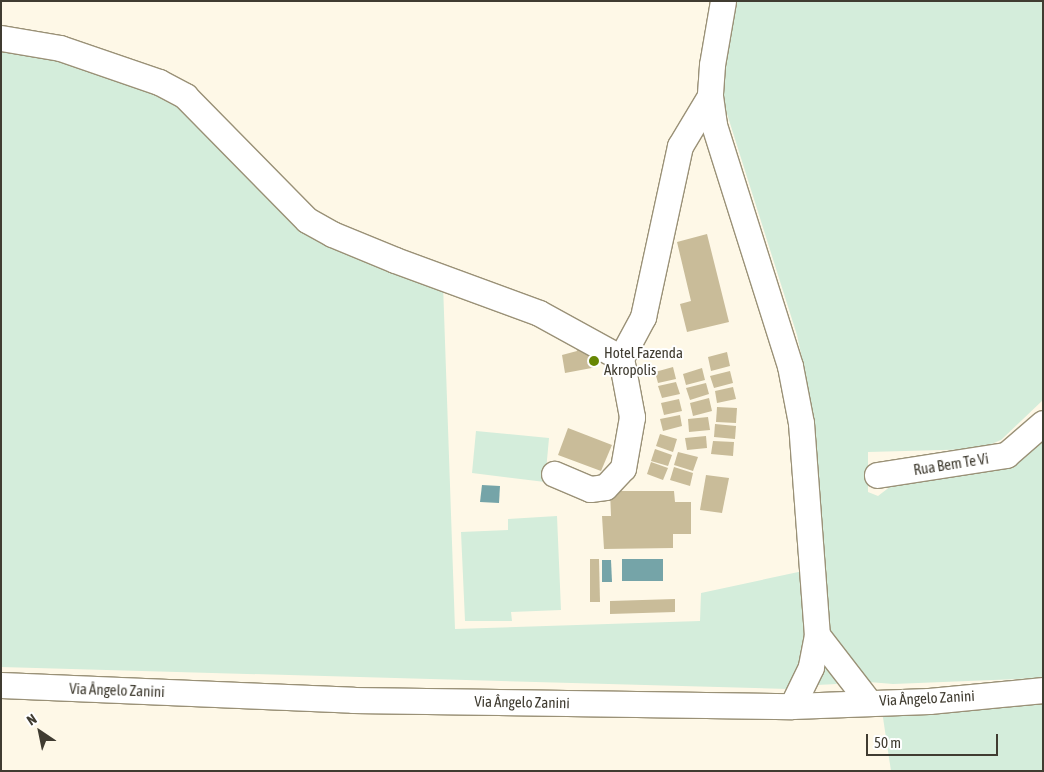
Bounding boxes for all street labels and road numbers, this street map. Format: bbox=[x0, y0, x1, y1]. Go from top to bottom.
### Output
street label: Rua Bem Te Vi bbox=[912, 449, 990, 479]
street label: Via Ângelo Zanini bbox=[69, 679, 165, 701]
street label: Via Ângelo Zanini bbox=[879, 687, 975, 709]
street label: Via Ângelo Zanini bbox=[474, 692, 570, 712]

